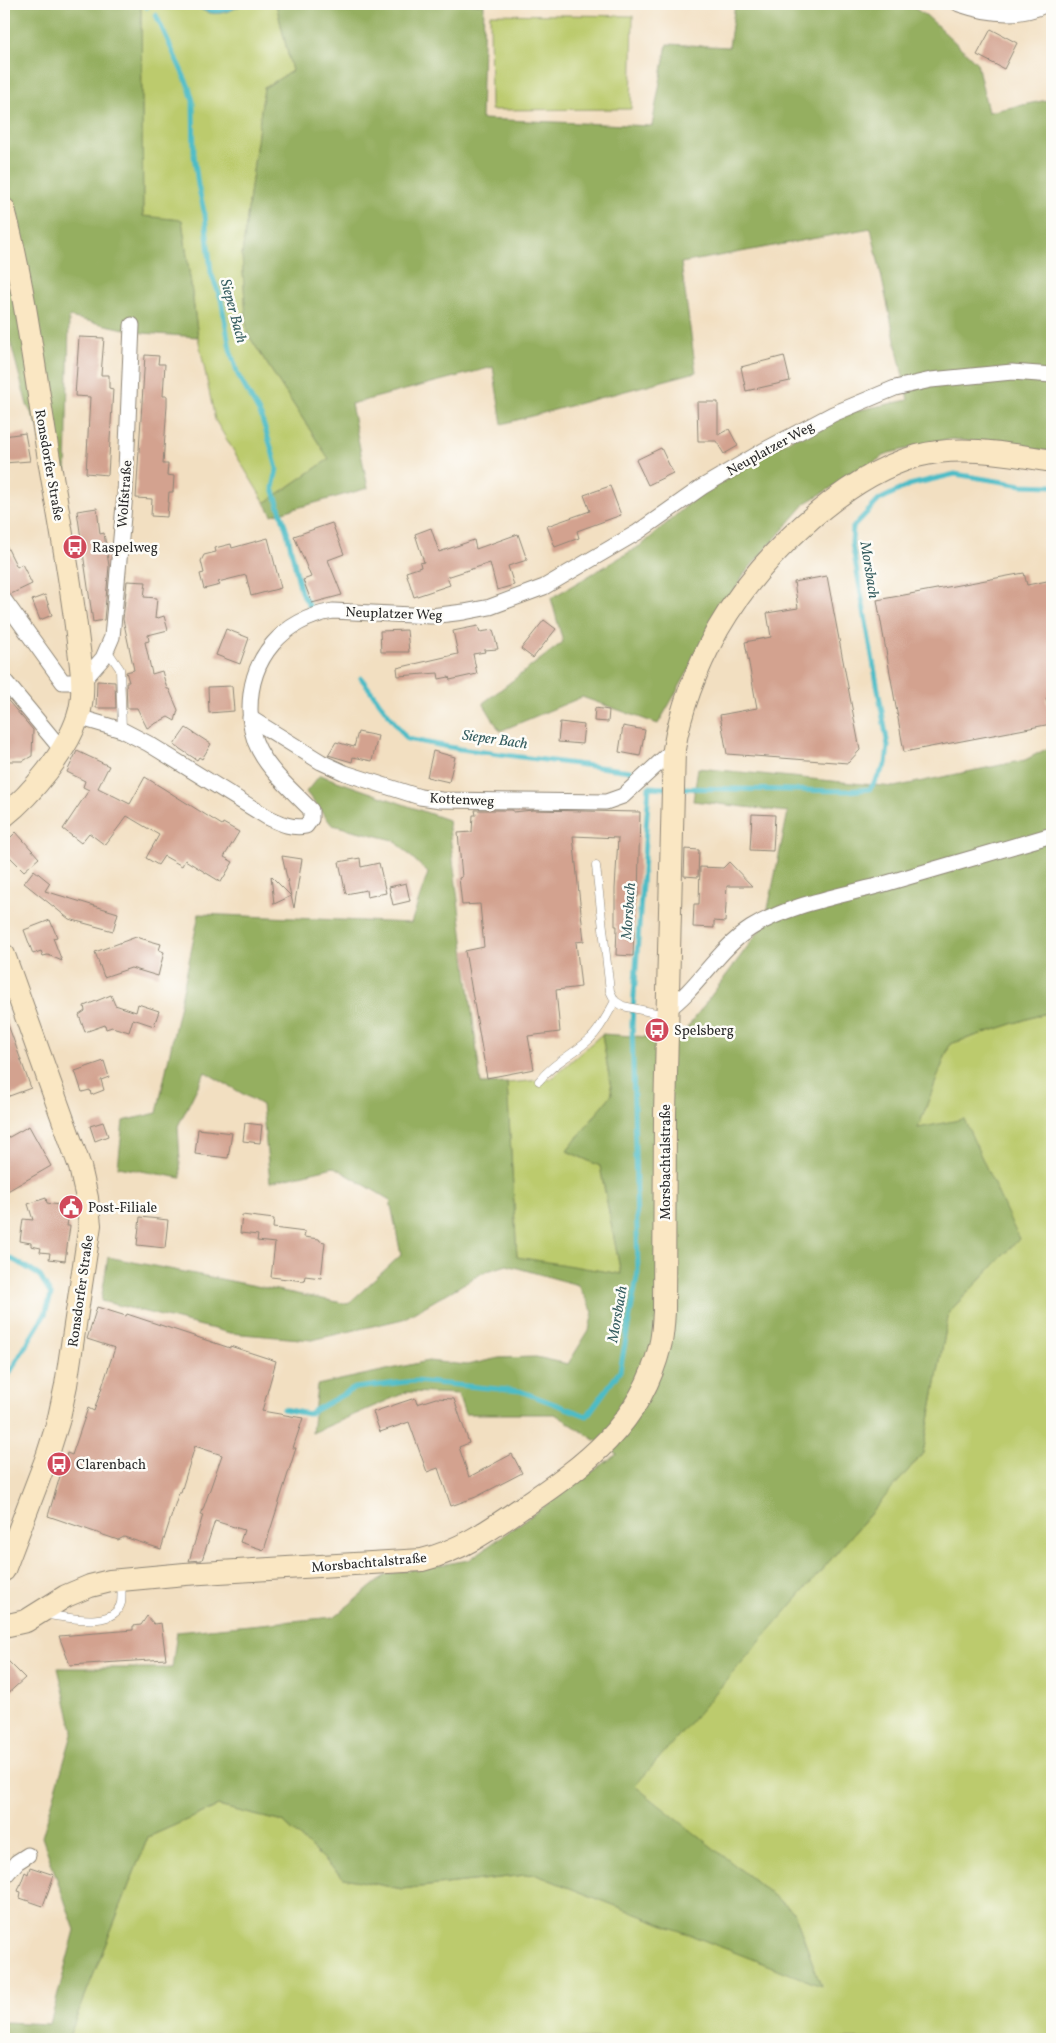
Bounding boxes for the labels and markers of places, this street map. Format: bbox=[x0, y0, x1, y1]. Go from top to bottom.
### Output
bus stop icon: Raspelweg bbox=[62, 534, 88, 560]
place label: Raspelweg bbox=[92, 539, 158, 558]
bus stop icon: Spelsberg bbox=[644, 1017, 670, 1043]
place label: Spelsberg bbox=[674, 1022, 734, 1041]
public building icon: Post-Filiale bbox=[58, 1194, 84, 1220]
place label: Post-Filiale bbox=[88, 1199, 158, 1218]
bus stop icon: Clarenbach bbox=[46, 1451, 72, 1477]
place label: Clarenbach bbox=[76, 1456, 146, 1475]

